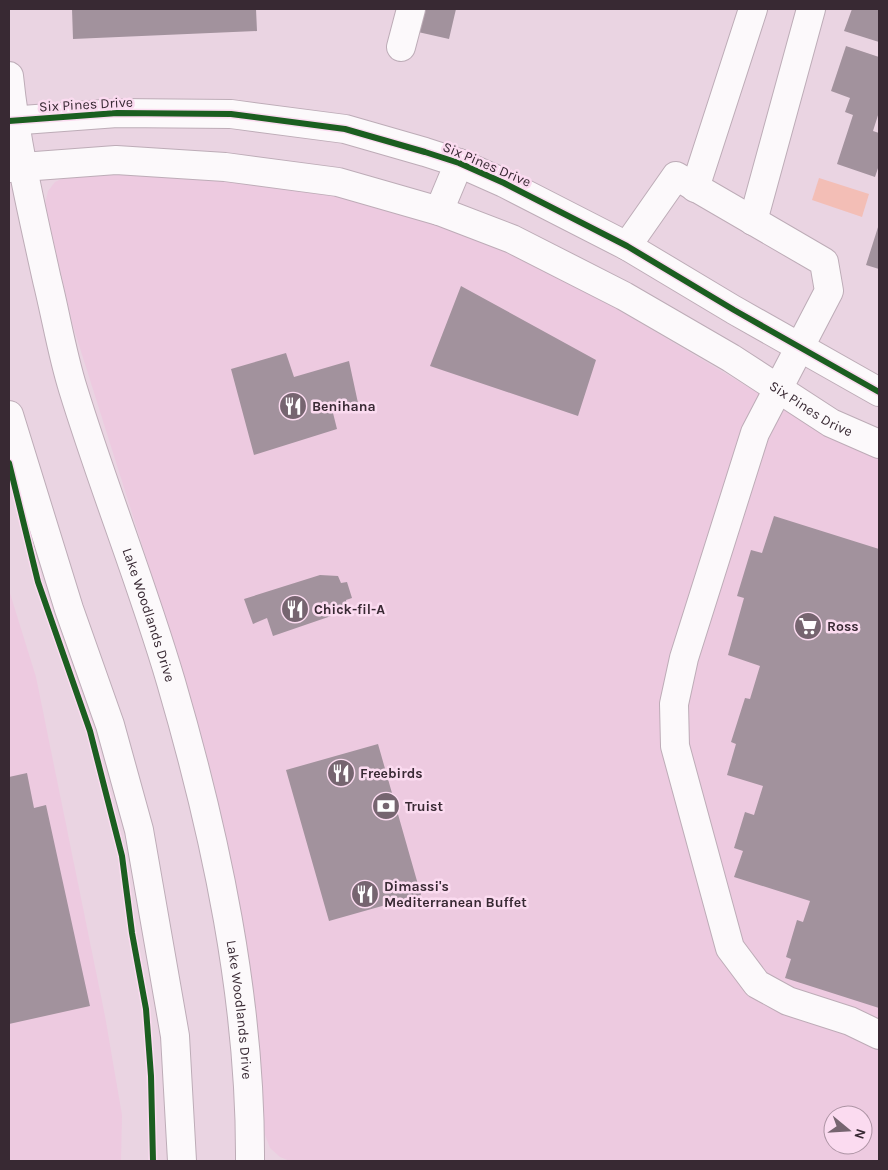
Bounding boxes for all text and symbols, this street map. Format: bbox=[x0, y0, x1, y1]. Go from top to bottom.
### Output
street label: Six Pines Drive bbox=[39, 94, 133, 115]
street label: Six Pines Drive bbox=[440, 138, 533, 191]
street label: Six Pines Drive bbox=[766, 377, 855, 440]
restaurant icon: Benihana bbox=[278, 391, 308, 421]
place label: Benihana bbox=[312, 398, 376, 415]
street label: Lake Woodlands Drive bbox=[119, 546, 179, 684]
restaurant icon: Chick-fil-A bbox=[280, 594, 310, 624]
place label: Chick-fil-A bbox=[314, 601, 385, 618]
supermarket icon: Ross bbox=[793, 611, 823, 641]
place label: Ross bbox=[827, 618, 859, 635]
restaurant icon: Freebirds bbox=[326, 758, 356, 788]
place label: Freebirds bbox=[360, 765, 423, 782]
bank icon: Truist bbox=[371, 791, 401, 821]
place label: Truist bbox=[405, 798, 444, 815]
place label: Dimassi's Mediterranean Buffet bbox=[384, 878, 527, 911]
restaurant icon: Dimassi's Mediterranean Buffet bbox=[350, 879, 380, 909]
street label: Lake Woodlands Drive bbox=[222, 939, 256, 1080]
north arrow bbox=[823, 1105, 873, 1155]
text: N bbox=[850, 1126, 870, 1141]

